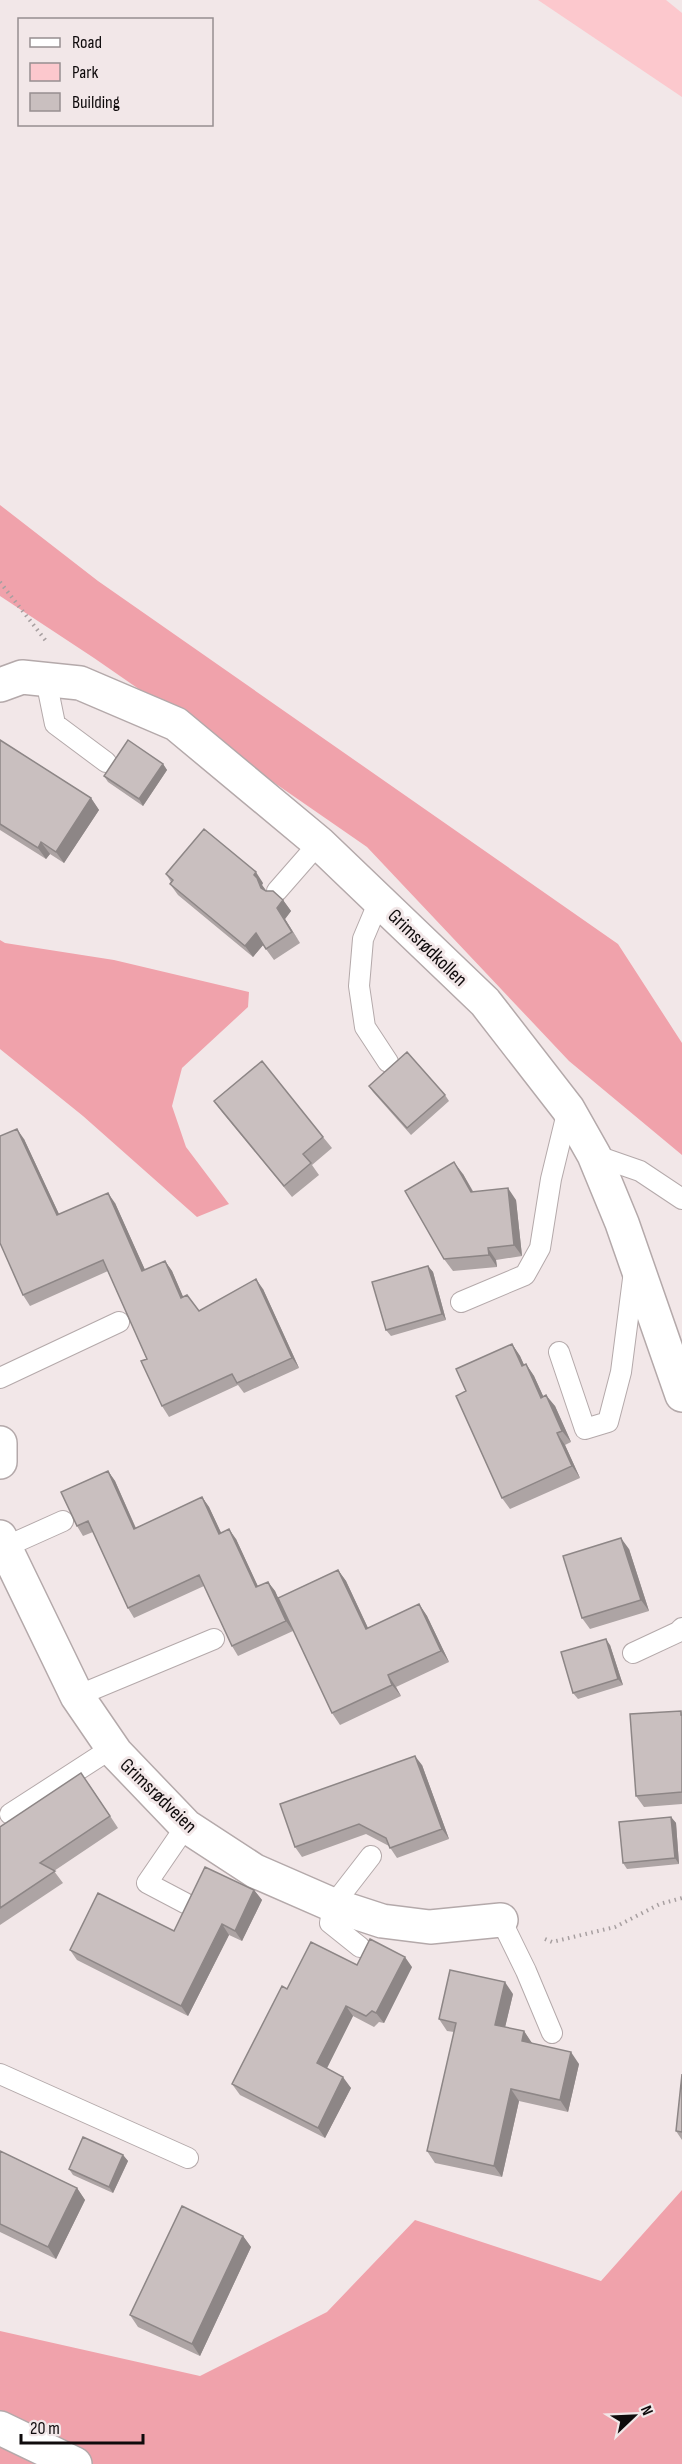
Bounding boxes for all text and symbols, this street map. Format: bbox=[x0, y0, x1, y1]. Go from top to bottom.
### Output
legend bbox=[18, 18, 213, 126]
text: Road bbox=[72, 32, 102, 53]
text: Park bbox=[72, 62, 98, 83]
text: Building bbox=[72, 92, 120, 113]
street label: Grimsrødkollen bbox=[383, 904, 472, 992]
street label: Grimsrødveien bbox=[115, 1753, 202, 1838]
north arrow bbox=[604, 2386, 664, 2446]
text: N bbox=[636, 2403, 657, 2418]
scale bar bbox=[21, 2407, 142, 2445]
text: 20 m bbox=[30, 2418, 60, 2439]

